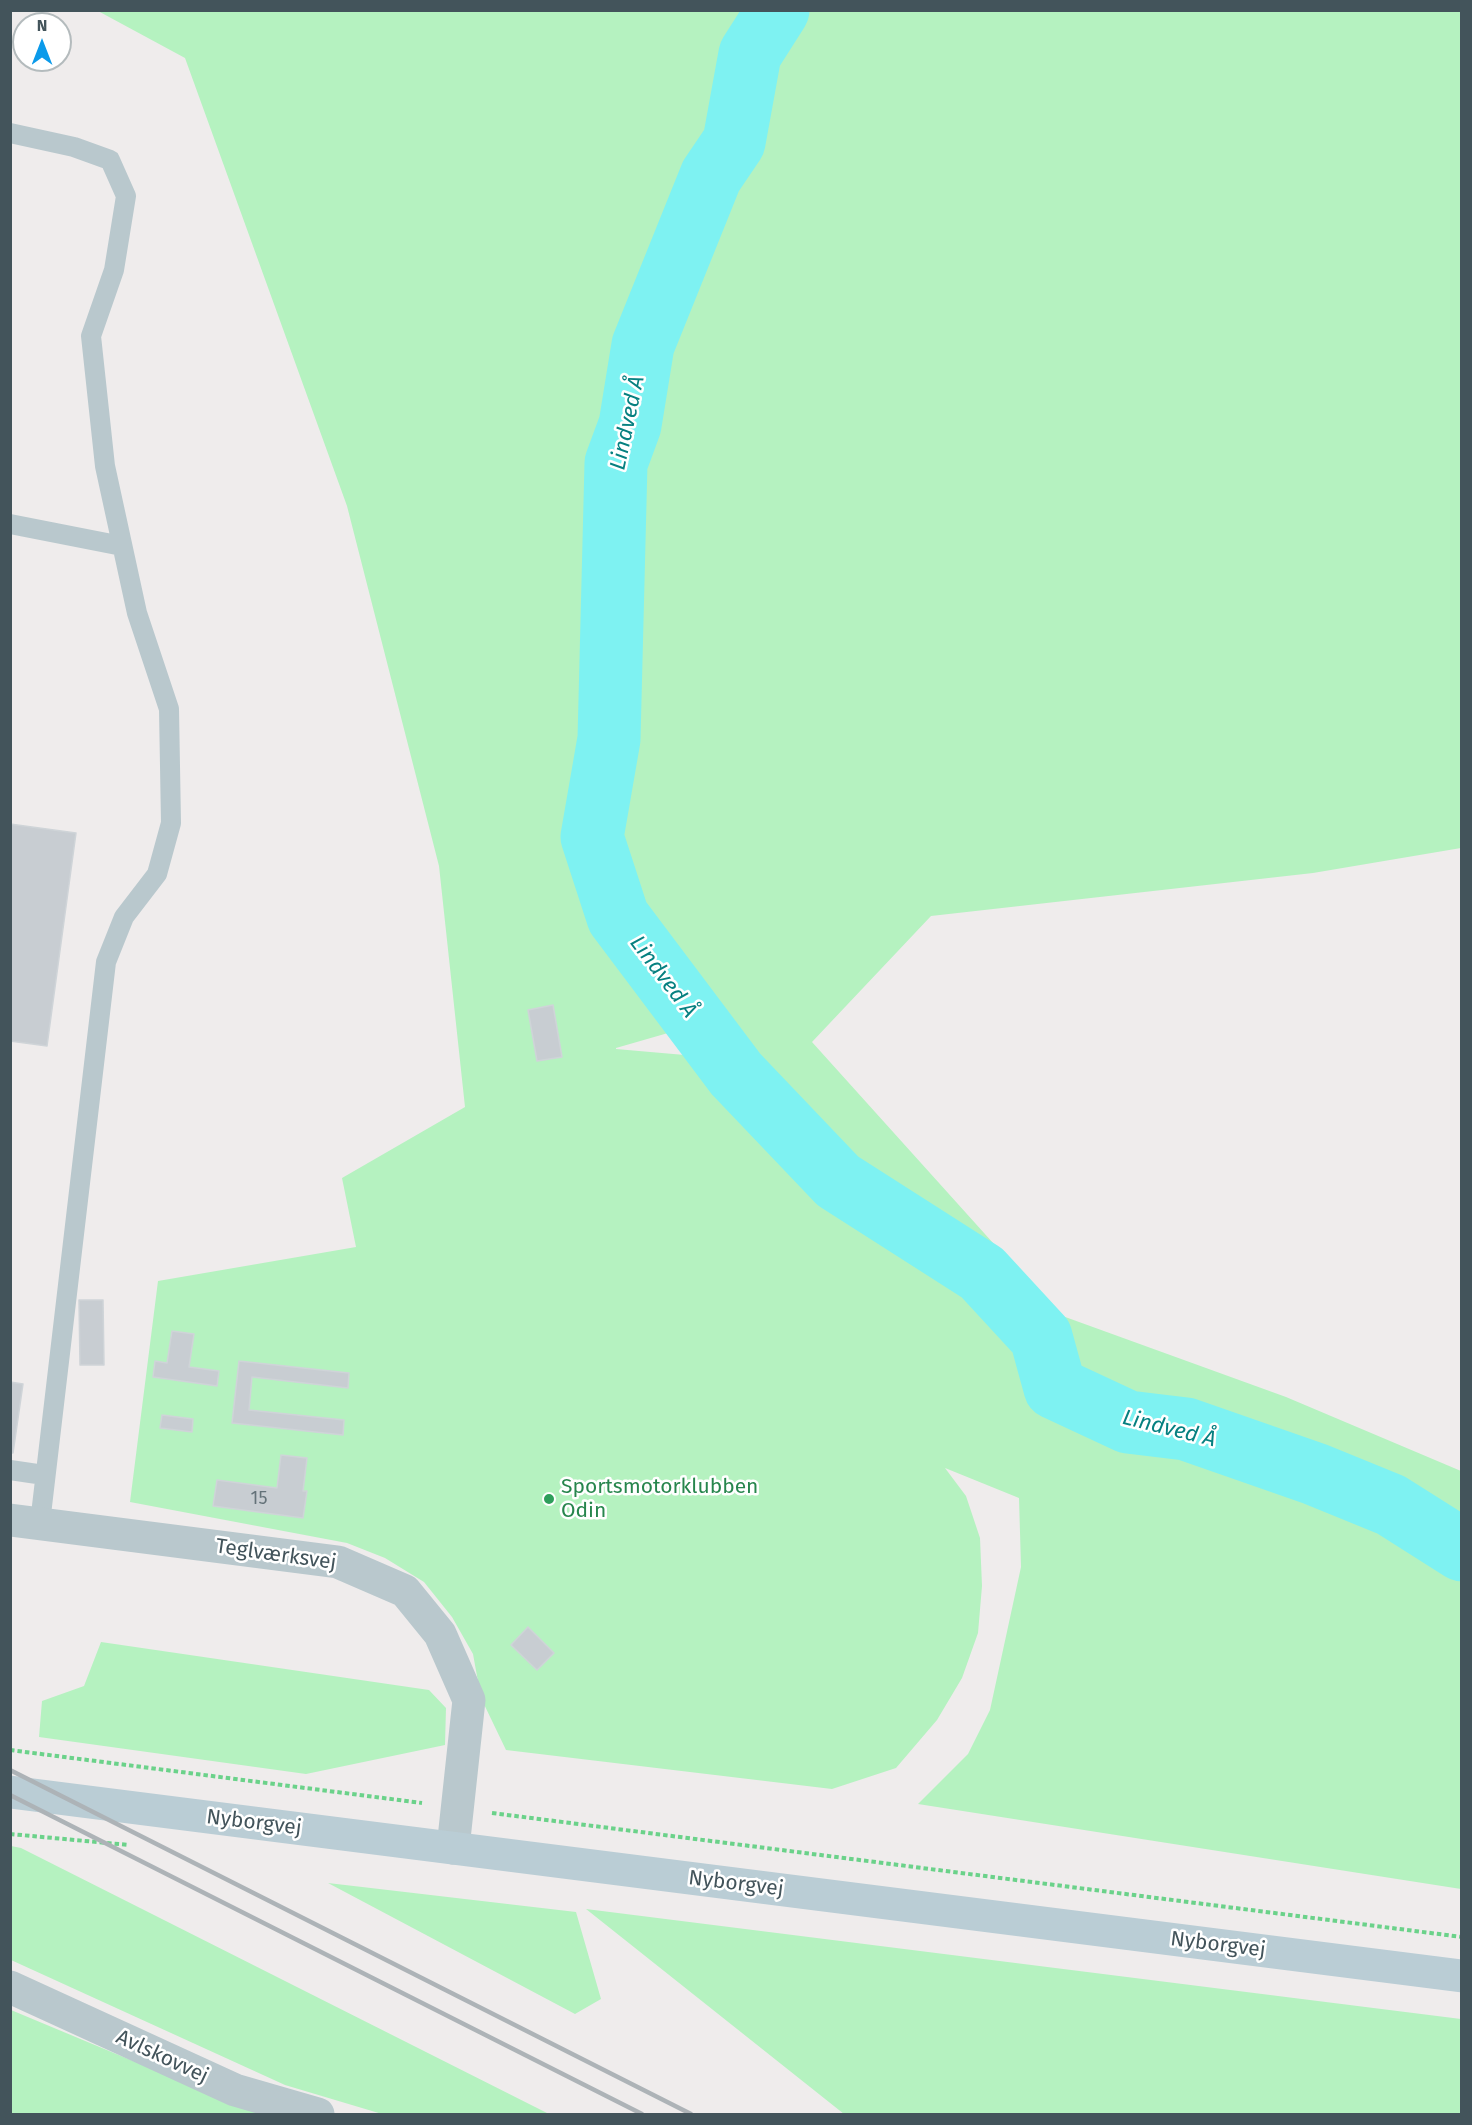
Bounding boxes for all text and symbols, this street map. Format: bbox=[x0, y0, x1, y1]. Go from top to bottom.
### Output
north arrow bbox=[12, 12, 72, 72]
text: N bbox=[37, 16, 47, 35]
water label: Lindved Å bbox=[605, 374, 651, 472]
water label: Lindved Å bbox=[624, 931, 702, 1023]
water label: Lindved Å bbox=[1119, 1405, 1219, 1453]
place label: Sportsmotorklubben Odin bbox=[561, 1474, 758, 1524]
house number: 15 bbox=[251, 1488, 267, 1510]
marker: Sportsmotorklubben Odin bbox=[542, 1492, 556, 1506]
street label: Teglværksvej bbox=[214, 1534, 338, 1576]
street label: Nyborgvej bbox=[205, 1805, 303, 1841]
street label: Nyborgvej bbox=[687, 1866, 785, 1902]
street label: Nyborgvej bbox=[1169, 1927, 1267, 1963]
street label: Avlskovvej bbox=[112, 2025, 212, 2089]

